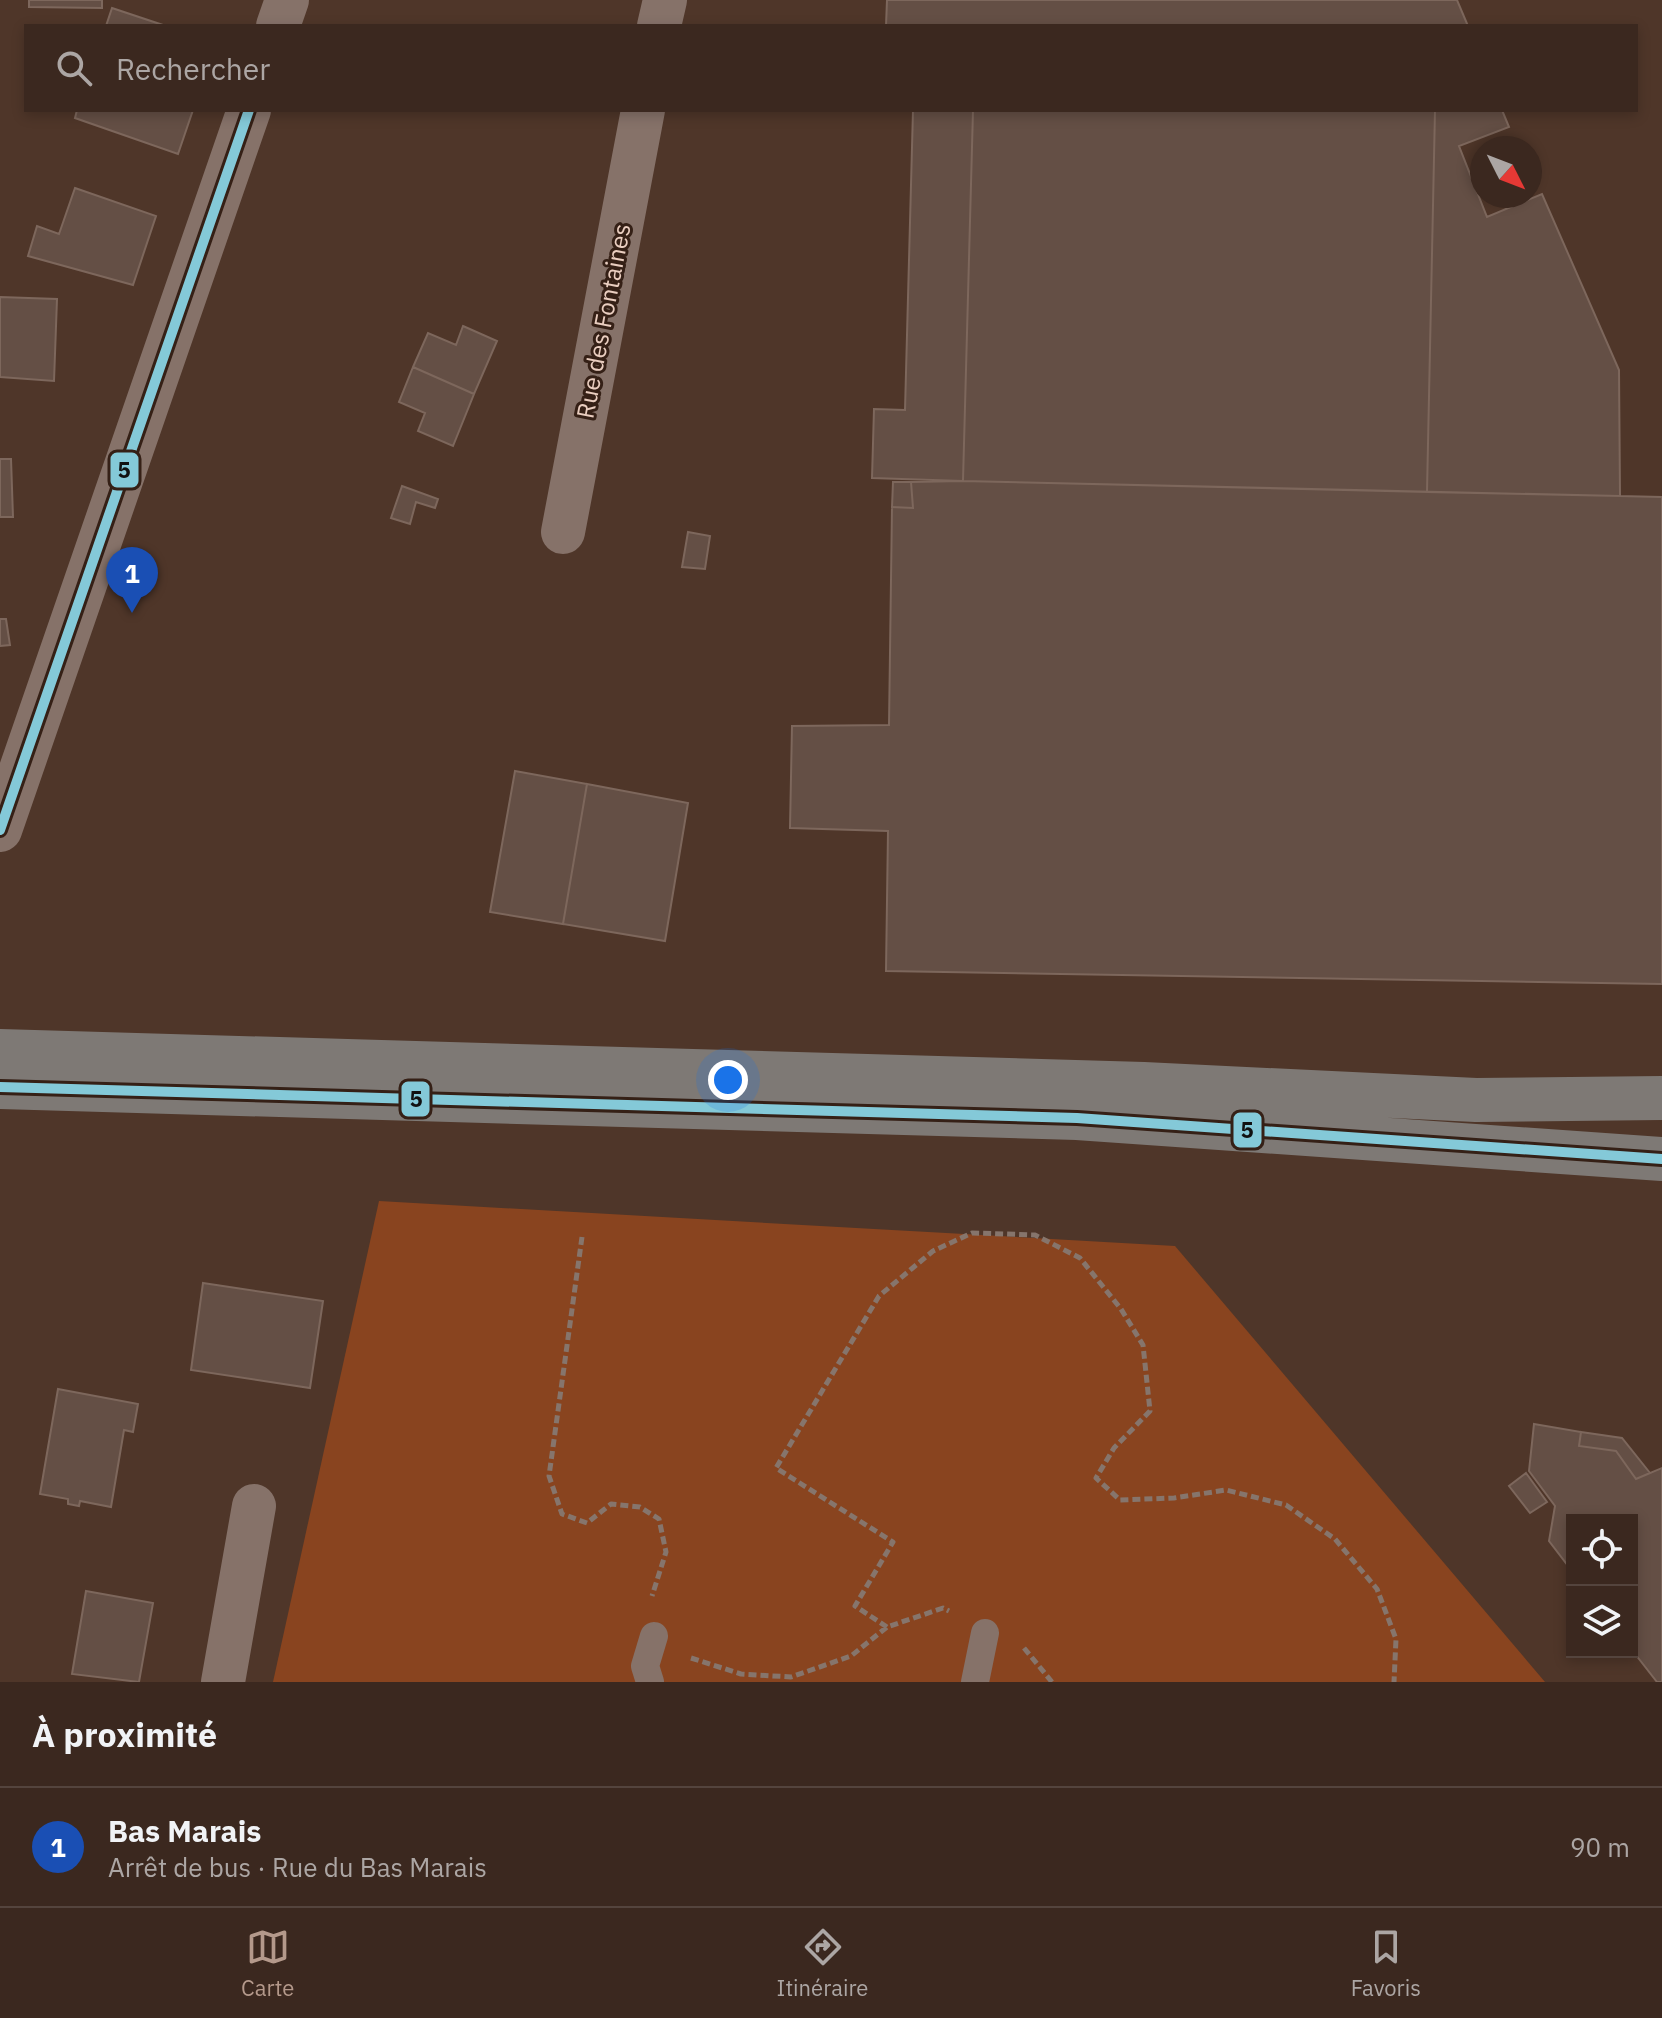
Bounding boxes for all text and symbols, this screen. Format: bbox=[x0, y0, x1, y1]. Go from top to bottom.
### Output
search box bbox=[24, 24, 1638, 112]
icon: search bbox=[52, 46, 96, 90]
text: Rechercher bbox=[116, 49, 270, 88]
north arrow bbox=[1470, 136, 1542, 208]
street label: Rue des Fontaines bbox=[568, 221, 638, 421]
line badge: 5 bbox=[109, 451, 140, 489]
text: 5 bbox=[117, 455, 131, 484]
pin: 1 bbox=[106, 547, 158, 613]
your location bbox=[708, 1060, 748, 1100]
line badge: 5 bbox=[400, 1080, 431, 1118]
text: 5 bbox=[409, 1084, 423, 1113]
line badge: 5 bbox=[1232, 1111, 1263, 1149]
text: 5 bbox=[1240, 1115, 1254, 1144]
map controls bbox=[1566, 1514, 1638, 1658]
button: locate bbox=[1566, 1514, 1638, 1586]
button: layers bbox=[1566, 1586, 1638, 1658]
text: À proximité bbox=[32, 1712, 217, 1756]
text: Bas Marais bbox=[108, 1811, 261, 1850]
text: 1 bbox=[50, 1830, 66, 1864]
text: 90 m bbox=[1570, 1830, 1630, 1864]
text: Arrêt de bus · Rue du Bas Marais bbox=[108, 1850, 487, 1884]
tab: Carte bbox=[241, 1925, 294, 2002]
tab: Itinéraire bbox=[777, 1925, 868, 2002]
tab: Favoris bbox=[1351, 1925, 1421, 2002]

